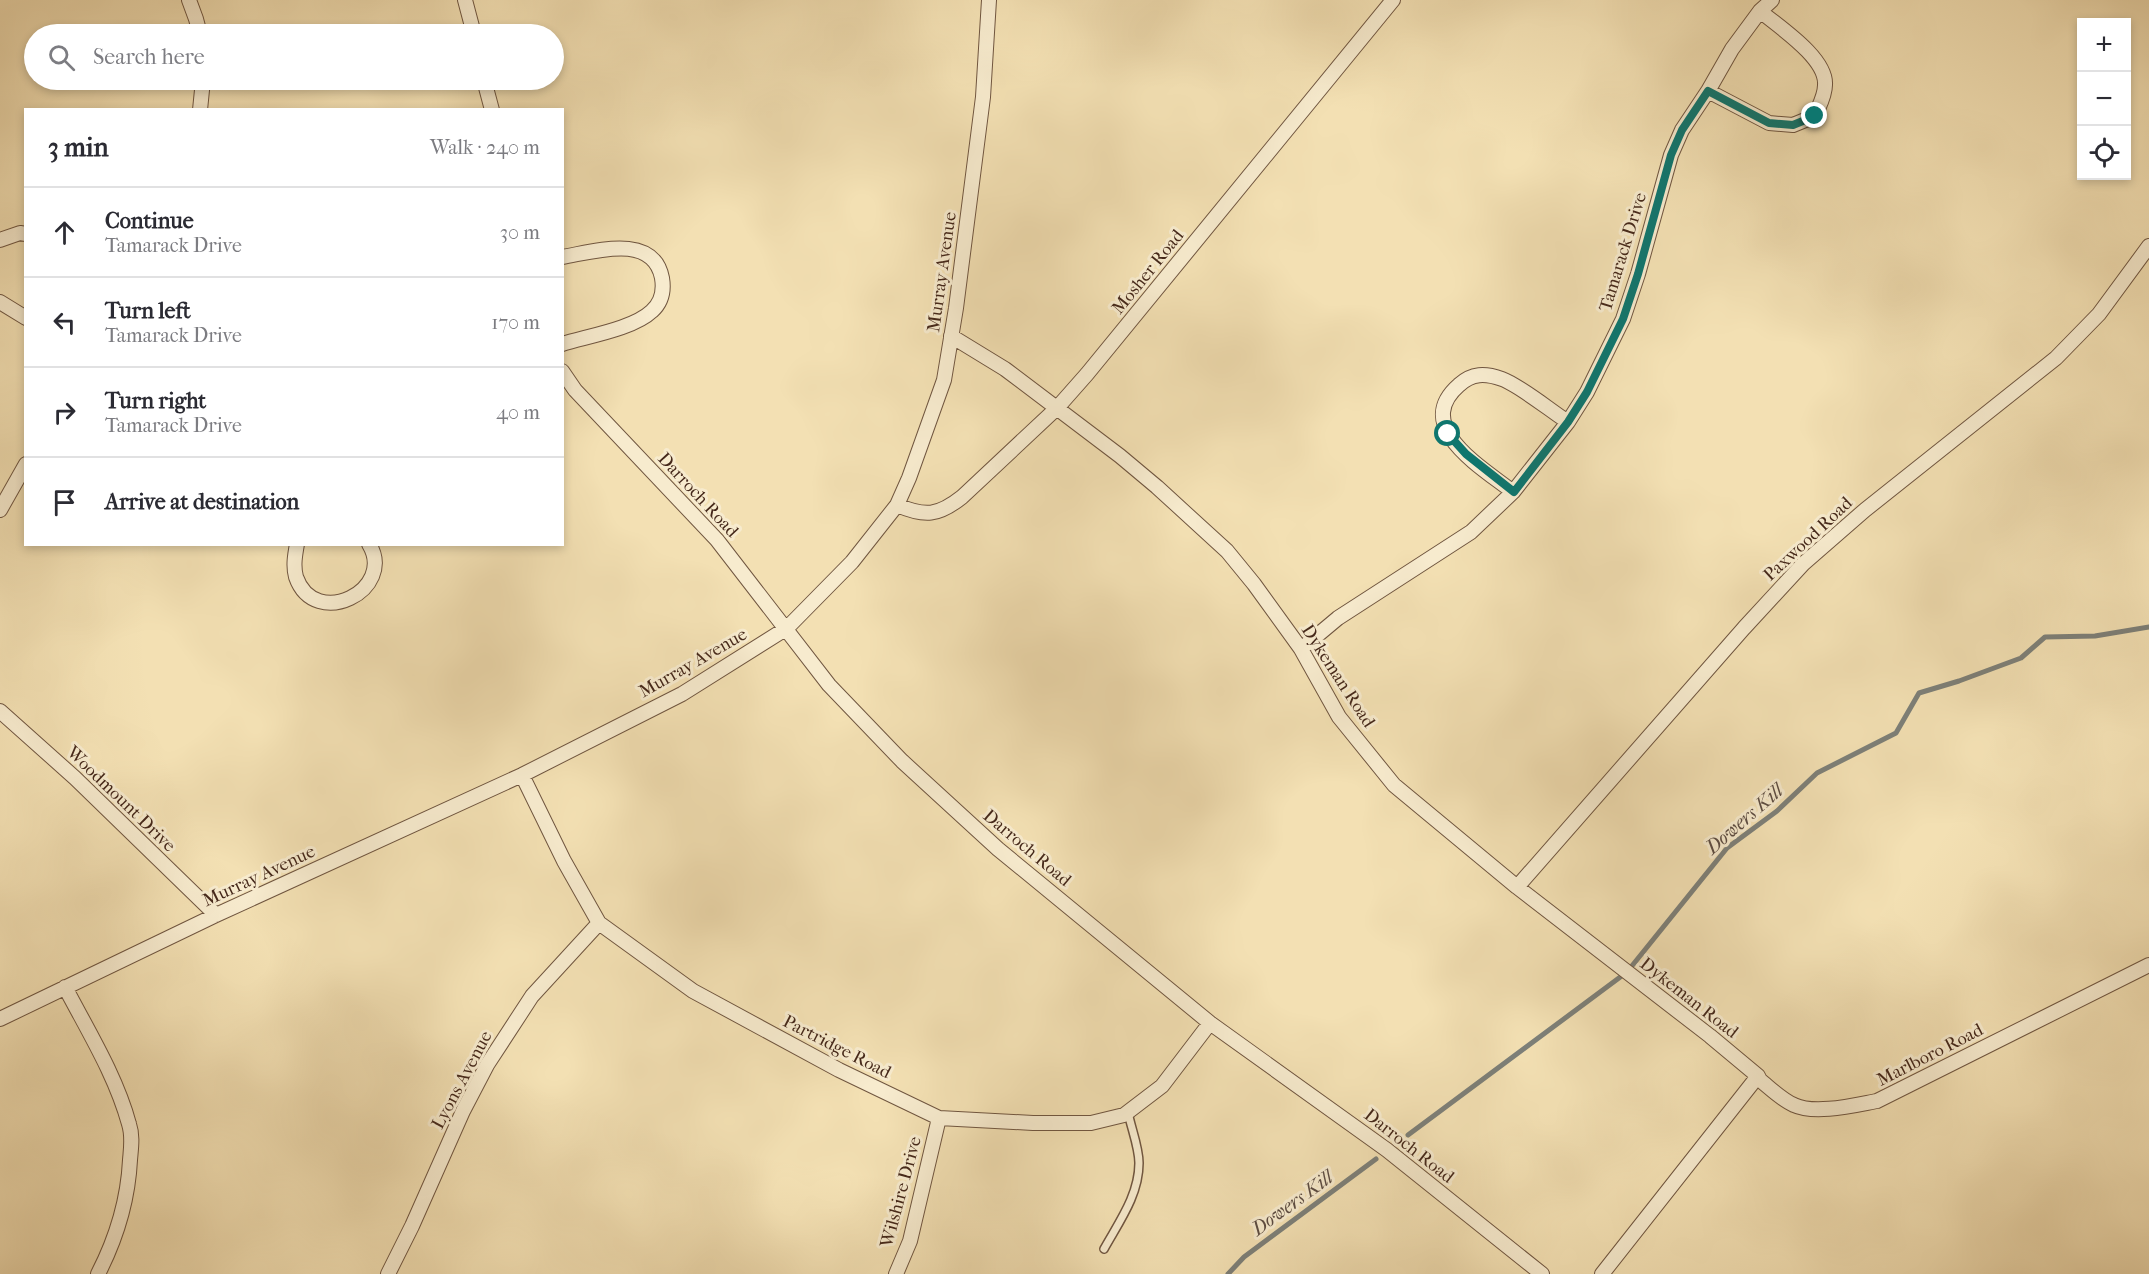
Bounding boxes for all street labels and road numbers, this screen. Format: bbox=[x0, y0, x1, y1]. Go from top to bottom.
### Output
street label: Tamarack Drive bbox=[1595, 190, 1651, 314]
street label: Murray Avenue bbox=[923, 210, 961, 334]
street label: Mosher Road bbox=[1108, 225, 1189, 318]
street label: Darroch Road bbox=[653, 448, 743, 542]
street label: Paxwood Road bbox=[1759, 493, 1857, 585]
street label: Dykeman Road bbox=[1297, 620, 1379, 732]
street label: Murray Avenue bbox=[635, 624, 751, 702]
street label: Woodmount Drive bbox=[62, 741, 180, 856]
street label: Darroch Road bbox=[979, 805, 1075, 891]
street label: Murray Avenue bbox=[200, 841, 319, 911]
street label: Dykeman Road bbox=[1636, 953, 1742, 1043]
street label: Partridge Road bbox=[780, 1011, 895, 1083]
street label: Marlboro Road bbox=[1873, 1019, 1987, 1091]
street label: Lyons Avenue bbox=[427, 1027, 497, 1133]
street label: Darroch Road bbox=[1360, 1104, 1458, 1188]
street label: Wilshire Drive bbox=[876, 1134, 926, 1251]

